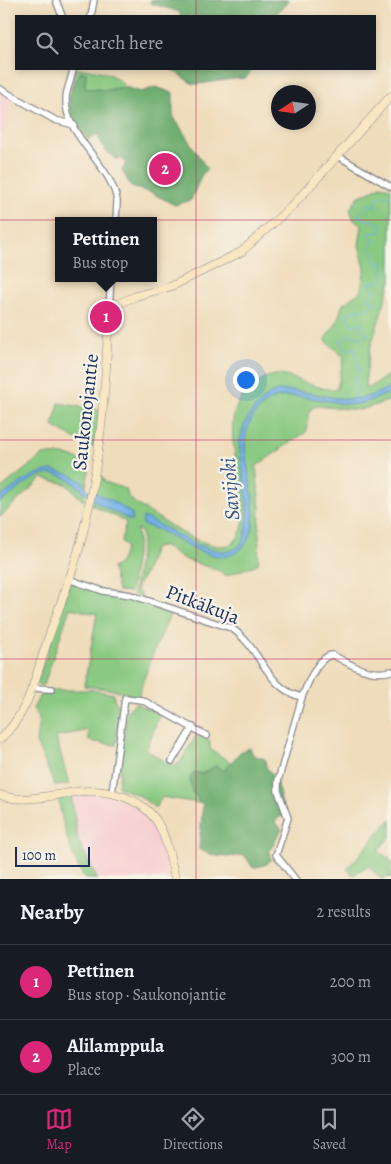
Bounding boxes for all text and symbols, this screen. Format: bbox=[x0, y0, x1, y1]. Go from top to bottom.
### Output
search box bbox=[15, 15, 376, 70]
icon: search bbox=[33, 29, 61, 57]
text: Search here bbox=[73, 30, 163, 56]
north arrow bbox=[271, 85, 316, 130]
pin: 2 bbox=[149, 150, 181, 188]
popup bbox=[55, 217, 157, 282]
text: Pettinen bbox=[72, 226, 140, 252]
text: Bus stop bbox=[72, 252, 128, 274]
pin: 1 bbox=[90, 298, 122, 336]
street label: Saukonojantie bbox=[66, 352, 105, 472]
your location bbox=[233, 367, 259, 393]
water label: Savijoki bbox=[214, 457, 246, 521]
street label: Pitkäkuja bbox=[162, 578, 244, 631]
scale bar bbox=[15, 844, 90, 867]
text: 100 m bbox=[22, 846, 56, 865]
text: Nearby bbox=[20, 898, 83, 926]
text: 2 results bbox=[316, 901, 371, 923]
text: Pettinen bbox=[67, 958, 134, 984]
text: 1 bbox=[33, 971, 39, 993]
text: 200 m bbox=[330, 971, 371, 993]
text: Bus stop · Saukonojantie bbox=[67, 984, 226, 1006]
text: Alilamppula bbox=[67, 1033, 164, 1059]
text: 2 bbox=[32, 1046, 40, 1068]
text: 300 m bbox=[331, 1046, 371, 1068]
text: Place bbox=[67, 1059, 101, 1081]
tab: Map bbox=[45, 1105, 73, 1154]
tab: Directions bbox=[163, 1105, 223, 1154]
tab: Saved bbox=[313, 1105, 346, 1154]

